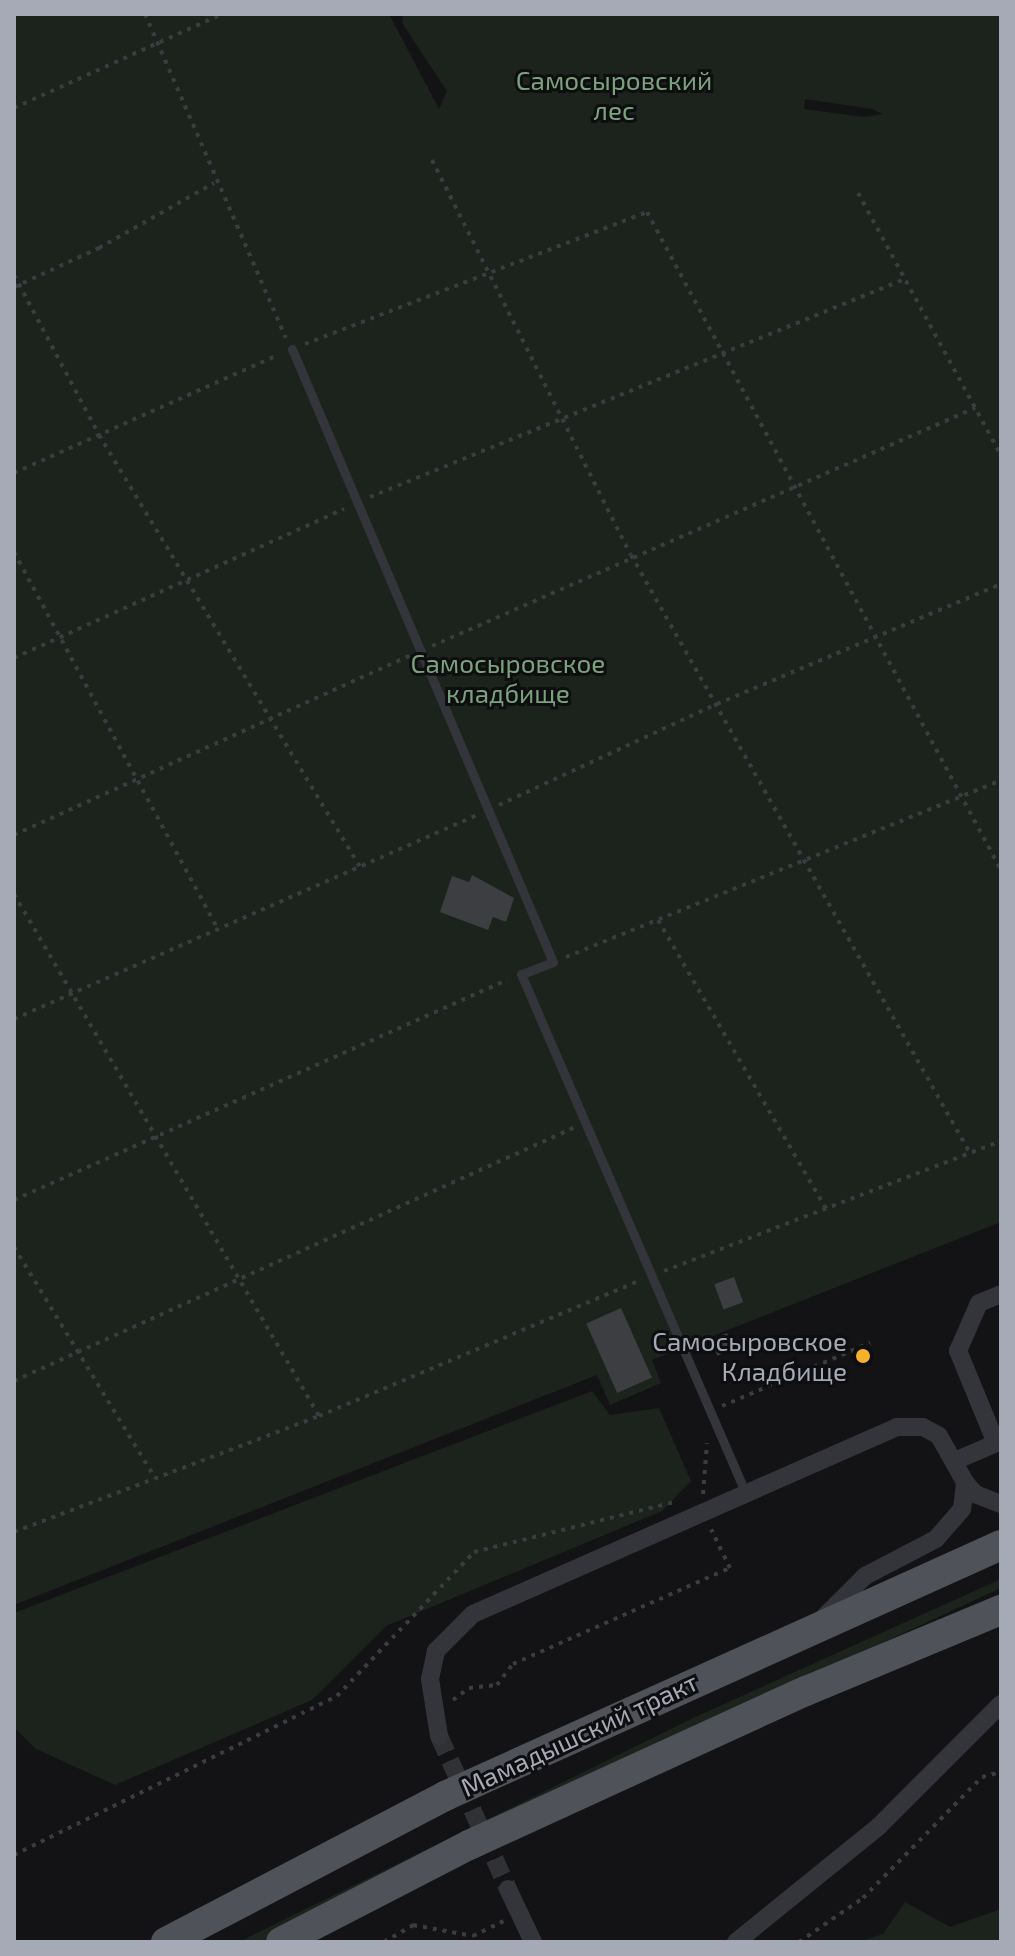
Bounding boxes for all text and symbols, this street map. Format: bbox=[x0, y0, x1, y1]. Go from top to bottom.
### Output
park label: Самосыровский лес bbox=[516, 64, 712, 126]
park label: Самосыровское кладбище bbox=[411, 647, 605, 708]
place label: Самосыровское Кладбище bbox=[652, 1325, 847, 1386]
marker: Самосыровское Кладбище bbox=[854, 1347, 872, 1365]
street label: Мамадышский тракт bbox=[456, 1665, 702, 1803]

